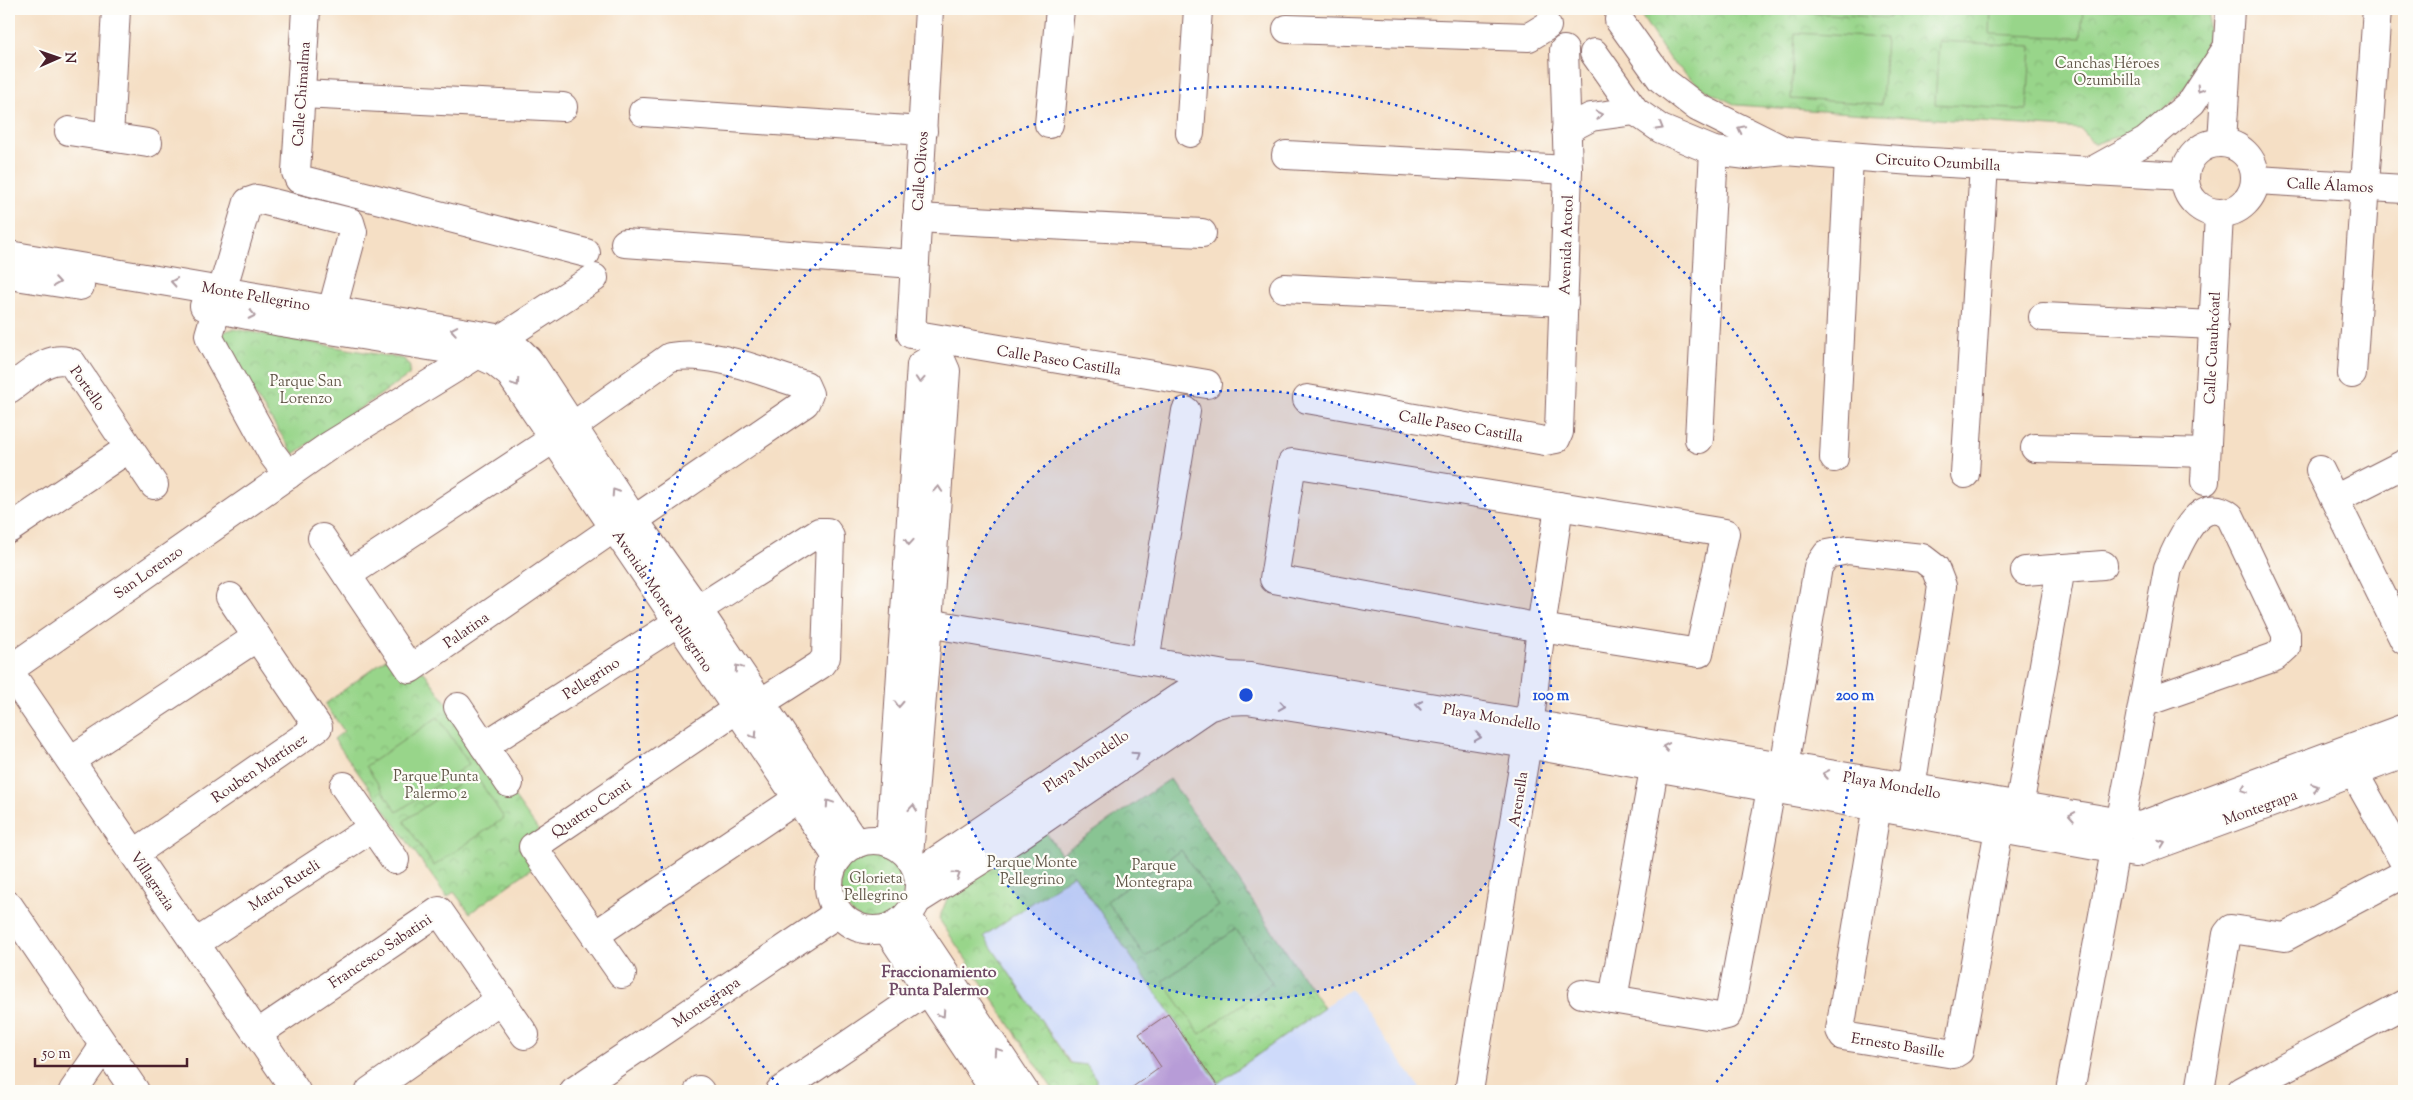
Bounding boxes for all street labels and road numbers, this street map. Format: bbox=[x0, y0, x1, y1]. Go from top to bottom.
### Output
street label: Calle Chimalma bbox=[288, 41, 317, 147]
street label: Calle Olivos bbox=[908, 130, 935, 212]
street label: Circuito Ozumbilla bbox=[1875, 150, 2001, 177]
street label: Calle Álamos bbox=[2286, 173, 2374, 199]
street label: Avenida Atotol bbox=[1555, 195, 1580, 295]
street label: Monte Pellegrino bbox=[200, 278, 312, 317]
street label: Calle Cuauhcóatl bbox=[2200, 291, 2227, 405]
street label: Calle Paseo Castilla bbox=[995, 341, 1123, 382]
street label: Portello bbox=[64, 362, 110, 415]
street label: Calle Paseo Castilla bbox=[1397, 406, 1525, 449]
street label: Avenida Monte Pellegrino bbox=[606, 527, 717, 677]
street label: San Lorenzo bbox=[110, 542, 188, 605]
street label: Palatina bbox=[440, 608, 494, 655]
street label: Pellegrino bbox=[559, 653, 624, 706]
street label: Playa Mondello bbox=[1441, 700, 1542, 737]
street label: Playa Mondello bbox=[1040, 726, 1134, 799]
street label: Rouben Martínez bbox=[208, 729, 312, 809]
street label: Playa Mondello bbox=[1841, 768, 1942, 805]
street label: Arenella bbox=[1505, 770, 1534, 828]
street label: Quattro Canti bbox=[548, 775, 636, 844]
street label: Montegrapa bbox=[2220, 785, 2301, 832]
street label: Villagrazia bbox=[124, 848, 179, 916]
street label: Mario Ruteli bbox=[245, 855, 325, 917]
street label: Francesco Sabatini bbox=[325, 910, 437, 995]
street label: Montegrapa bbox=[669, 973, 745, 1034]
street label: Ernesto Basille bbox=[1849, 1029, 1946, 1064]

